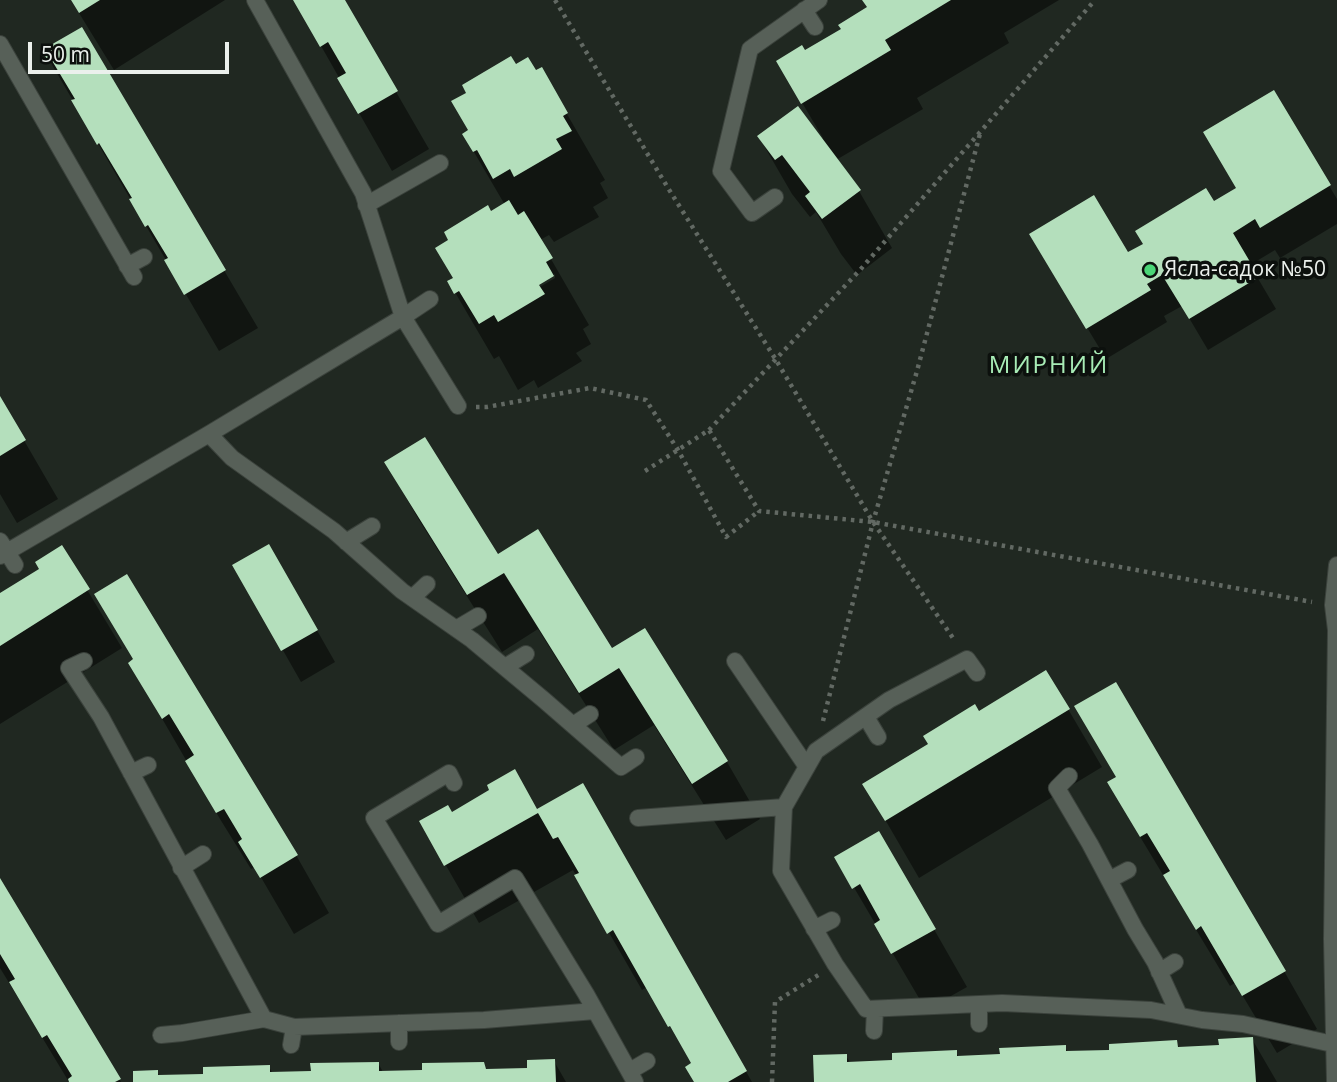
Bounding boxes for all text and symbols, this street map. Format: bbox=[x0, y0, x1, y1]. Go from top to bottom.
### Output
scale bar bbox=[32, 28, 233, 72]
text: 50 m bbox=[41, 40, 90, 68]
place label: Ясла-садок №50 bbox=[1164, 257, 1326, 283]
marker: Ясла-садок №50 bbox=[1142, 262, 1158, 278]
district label: МИРНИЙ bbox=[990, 352, 1108, 380]

